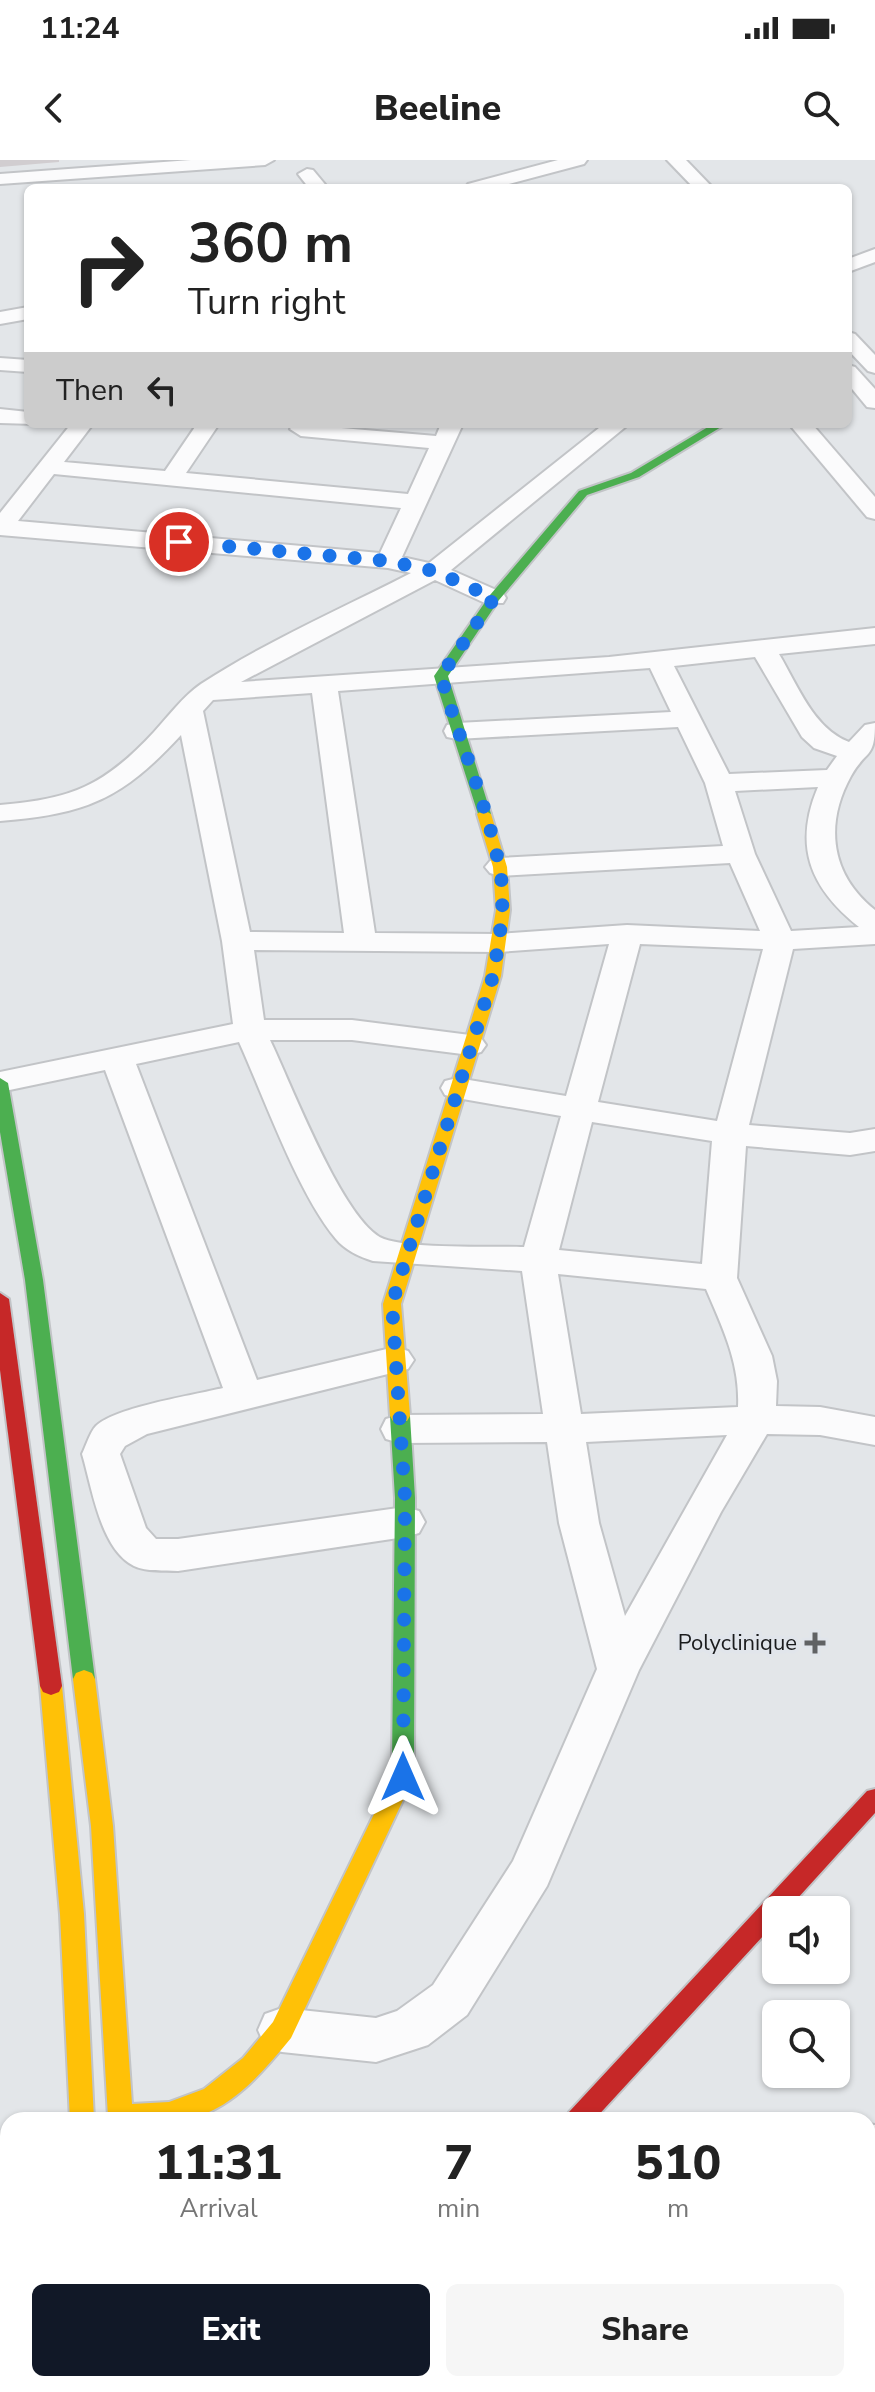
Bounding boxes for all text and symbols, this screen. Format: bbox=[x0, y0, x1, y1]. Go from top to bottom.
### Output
text: 11:24 bbox=[40, 8, 119, 49]
text: Beeline bbox=[374, 84, 501, 133]
icon: back bbox=[32, 86, 76, 130]
icon: search bbox=[799, 86, 843, 130]
text: 360 m bbox=[188, 205, 353, 282]
icon: right bbox=[56, 216, 160, 320]
text: Turn right bbox=[188, 278, 345, 327]
icon: left bbox=[140, 368, 184, 412]
text: Then bbox=[56, 370, 124, 411]
pin bbox=[145, 508, 213, 576]
icon: arrive bbox=[157, 520, 201, 564]
place label: Polyclinique bbox=[678, 1628, 797, 1658]
marker: Polyclinique bbox=[804, 1632, 826, 1654]
position arrow bbox=[361, 1735, 445, 1819]
map controls bbox=[762, 1896, 850, 2088]
button: sound bbox=[762, 1896, 850, 1984]
button: search bbox=[762, 2000, 850, 2088]
text: 11:31 bbox=[155, 2130, 282, 2196]
text: 7 bbox=[444, 2130, 473, 2196]
text: 510 bbox=[635, 2130, 721, 2196]
text: Arrival bbox=[179, 2191, 258, 2226]
text: min bbox=[437, 2191, 480, 2226]
text: m bbox=[667, 2191, 689, 2226]
button: Exit bbox=[32, 2284, 430, 2376]
button: Share bbox=[446, 2284, 844, 2376]

